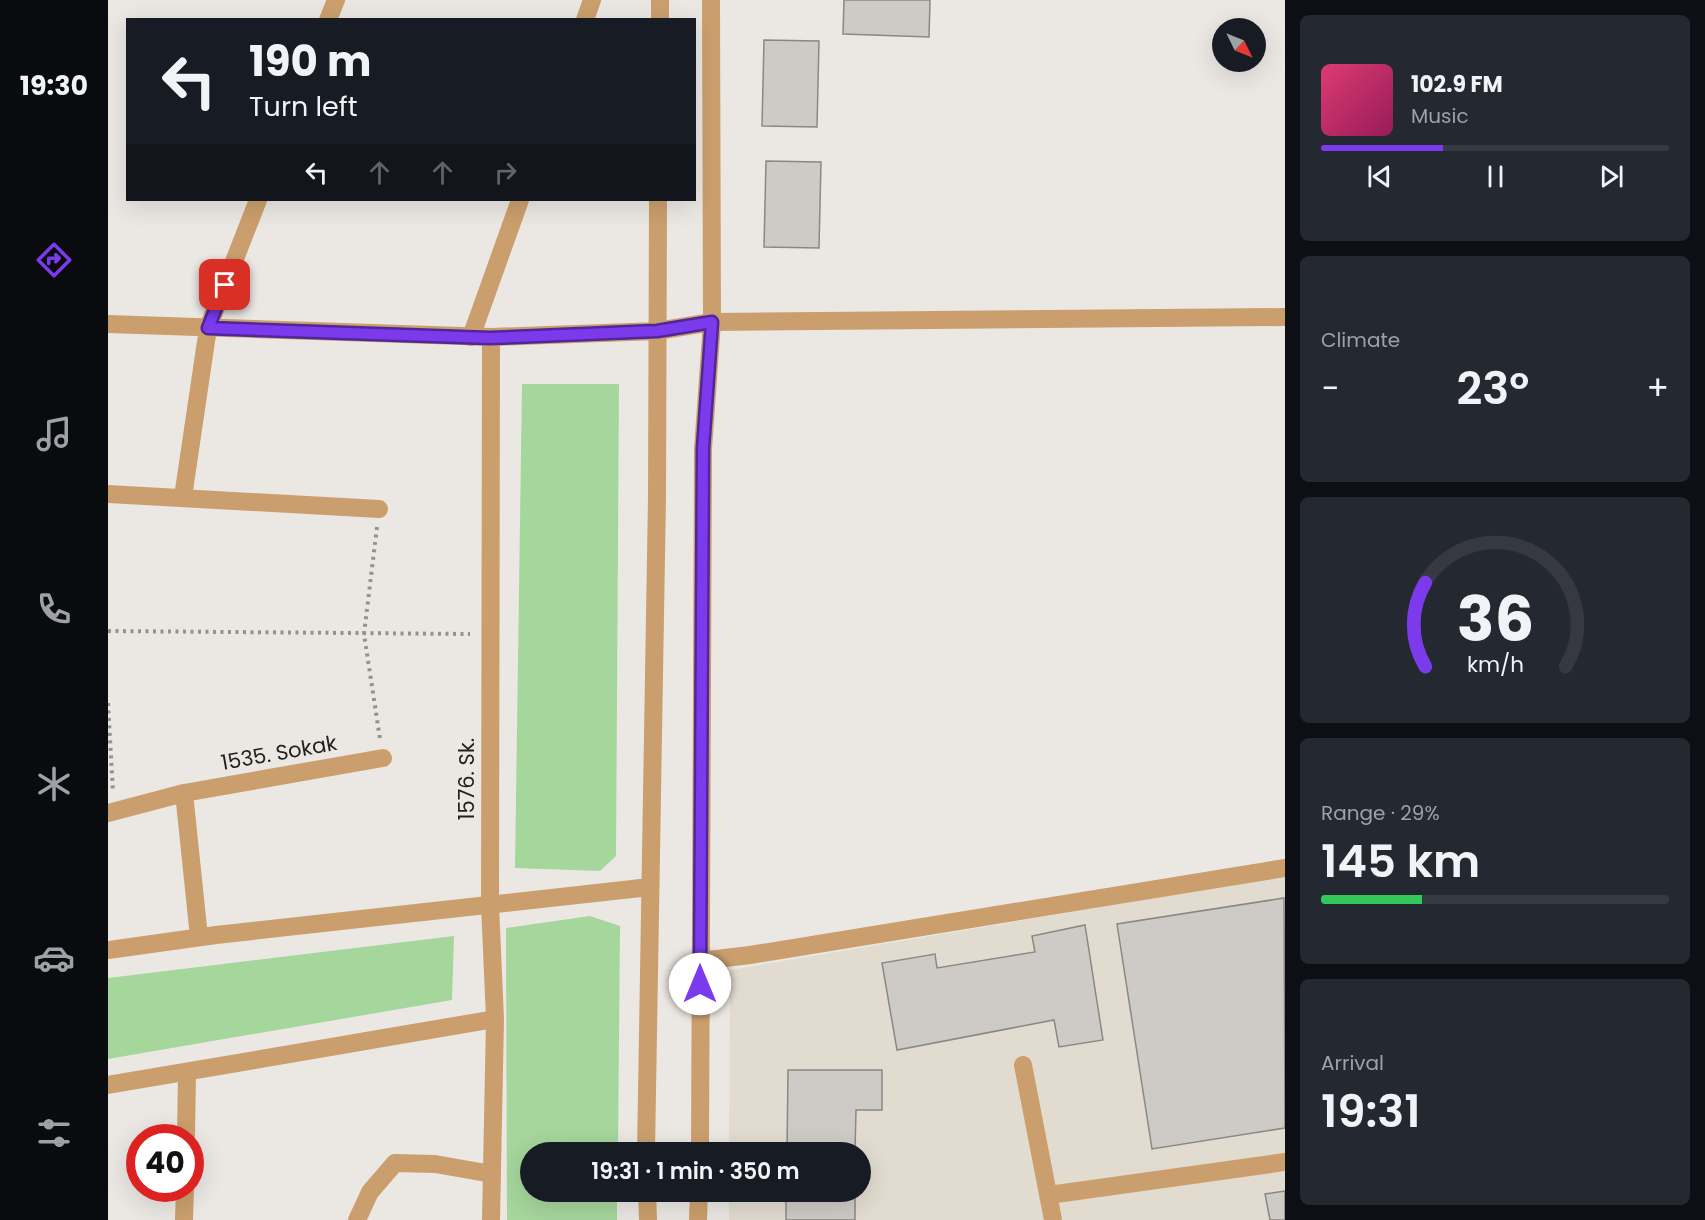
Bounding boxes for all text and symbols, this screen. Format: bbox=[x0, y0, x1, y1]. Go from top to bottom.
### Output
north arrow bbox=[1212, 18, 1266, 72]
map controls bbox=[1212, 18, 1266, 72]
text: 190 m bbox=[249, 32, 371, 91]
icon: left bbox=[150, 42, 228, 120]
text: 19:30 bbox=[20, 67, 88, 104]
text: 102.9 FM bbox=[1411, 69, 1503, 100]
text: Turn left bbox=[249, 88, 358, 125]
text: Music bbox=[1411, 102, 1469, 130]
icon: left bbox=[300, 156, 333, 189]
icon: ahead bbox=[363, 156, 396, 189]
icon: ahead bbox=[426, 156, 459, 189]
icon: right bbox=[489, 156, 522, 189]
icon: previous bbox=[1363, 160, 1396, 193]
icon: pause bbox=[1479, 160, 1512, 193]
icon: next bbox=[1595, 160, 1628, 193]
icon: directions bbox=[33, 239, 75, 281]
pin bbox=[199, 259, 250, 310]
icon: arrive bbox=[208, 268, 241, 301]
text: Climate bbox=[1321, 326, 1400, 354]
text: 23° bbox=[1456, 357, 1529, 420]
text: − bbox=[1321, 365, 1339, 412]
text: + bbox=[1646, 365, 1669, 412]
icon: music bbox=[33, 413, 75, 455]
text: 36 bbox=[1456, 575, 1534, 663]
icon: phone bbox=[33, 588, 75, 630]
text: km/h bbox=[1466, 649, 1524, 680]
street label: 1535. Sokak bbox=[219, 728, 339, 777]
street label: 1576. Sk. bbox=[452, 738, 481, 820]
icon: climate bbox=[33, 763, 75, 805]
text: Range · 29% bbox=[1321, 799, 1440, 827]
text: 145 km bbox=[1321, 830, 1480, 893]
icon: car bbox=[33, 937, 75, 979]
position arrow bbox=[668, 952, 732, 1016]
text: Arrival bbox=[1321, 1049, 1384, 1077]
text: 19:31 bbox=[1321, 1080, 1421, 1143]
icon: filters bbox=[33, 1112, 75, 1154]
speed limit sign: 40 bbox=[126, 1124, 204, 1202]
text: 19:31 · 1 min · 350 m bbox=[591, 1156, 800, 1187]

